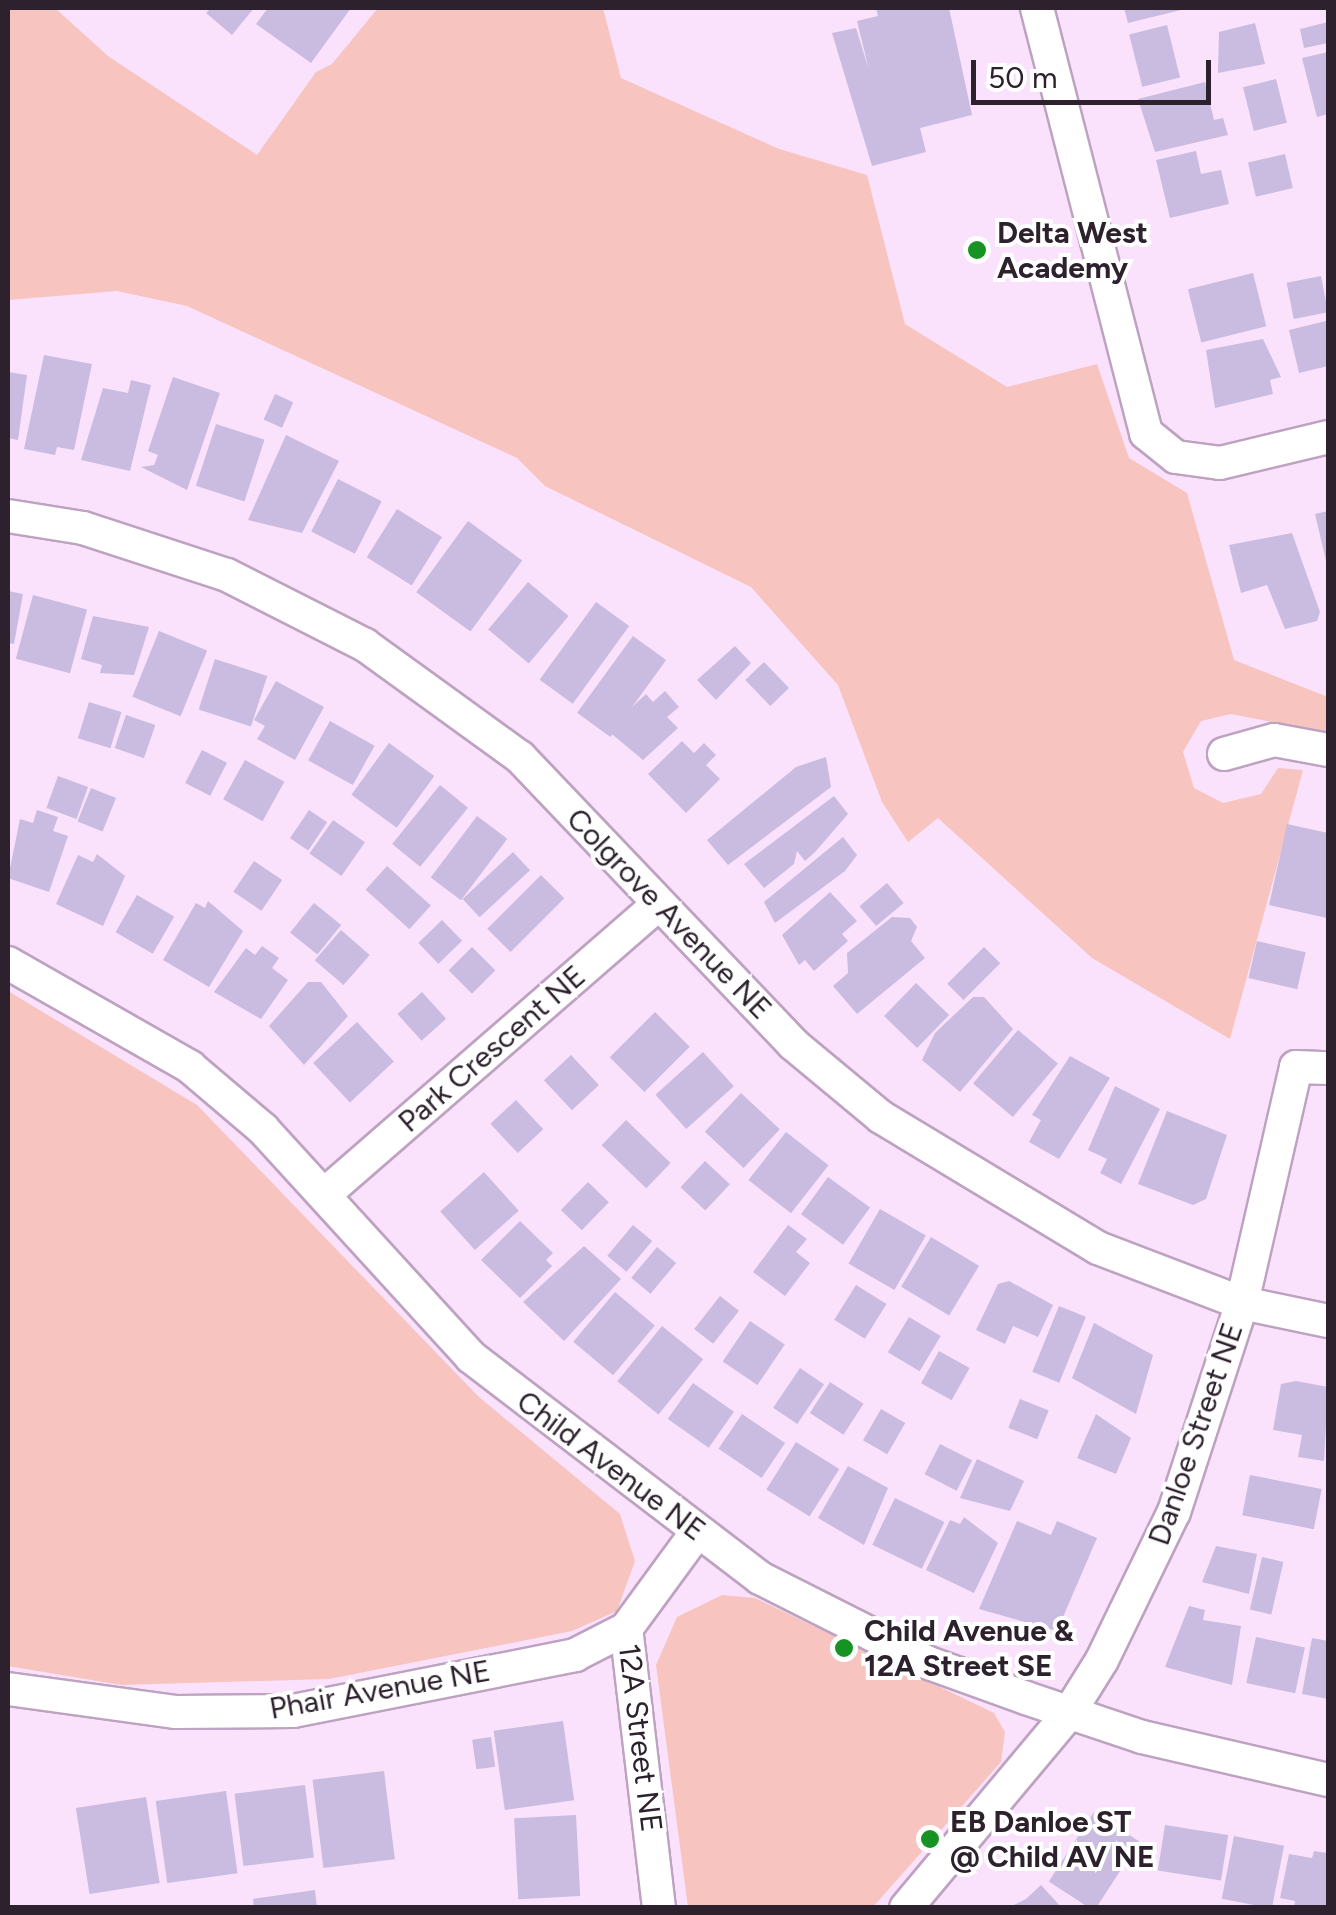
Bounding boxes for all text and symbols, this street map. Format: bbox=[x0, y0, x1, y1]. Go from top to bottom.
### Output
scale bar bbox=[976, 40, 1216, 102]
text: 50 m bbox=[988, 59, 1057, 96]
place label: Delta West Academy bbox=[997, 215, 1148, 286]
marker: Delta West Academy bbox=[966, 239, 988, 261]
street label: Colgrove Avenue NE bbox=[559, 801, 779, 1027]
street label: Park Crescent NE bbox=[391, 958, 593, 1140]
street label: Danloe Street NE bbox=[1141, 1318, 1251, 1550]
street label: Child Avenue NE bbox=[510, 1383, 712, 1549]
place label: Child Avenue & 12A Street SE bbox=[864, 1613, 1073, 1684]
marker: Child Avenue & 12A Street SE bbox=[833, 1637, 855, 1659]
street label: 12A Street NE bbox=[611, 1642, 669, 1834]
street label: Phair Avenue NE bbox=[267, 1653, 493, 1727]
place label: EB Danloe ST @ Child AV NE bbox=[950, 1804, 1155, 1874]
marker: EB Danloe ST @ Child AV NE bbox=[919, 1828, 941, 1850]

